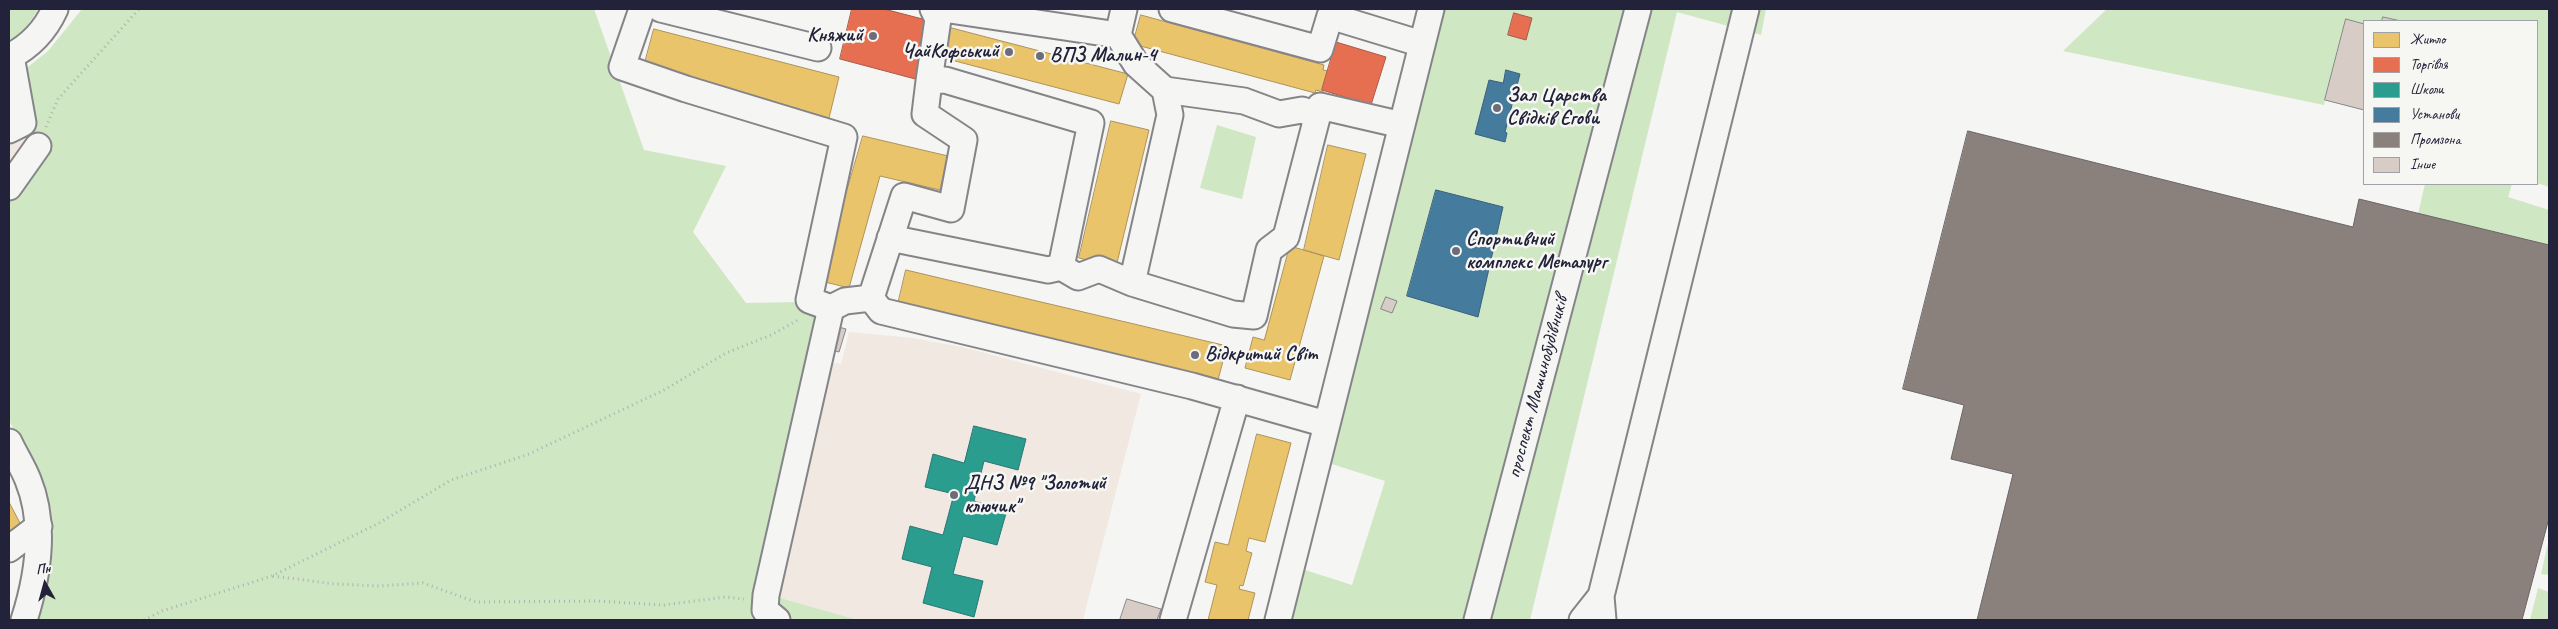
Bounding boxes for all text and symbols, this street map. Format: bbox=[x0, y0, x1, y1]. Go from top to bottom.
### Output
legend bbox=[2363, 20, 2538, 185]
place label: Княжий bbox=[807, 24, 863, 48]
marker: Княжий bbox=[867, 30, 879, 42]
text: Житло bbox=[2410, 30, 2445, 49]
place label: ЧайКофський bbox=[902, 40, 999, 64]
place label: ВПЗ Малин-4 bbox=[1050, 44, 1157, 68]
marker: ЧайКофський bbox=[1003, 46, 1015, 58]
marker: ВПЗ Малин-4 bbox=[1034, 50, 1046, 62]
text: Торгівля bbox=[2410, 55, 2448, 74]
text: Школи bbox=[2410, 80, 2444, 99]
place label: Зал Царства Свідків Єгови bbox=[1507, 84, 1606, 131]
marker: Зал Царства Свідків Єгови bbox=[1491, 102, 1503, 114]
text: Установи bbox=[2410, 105, 2459, 124]
text: Промзона bbox=[2410, 130, 2461, 149]
text: Інше bbox=[2410, 155, 2435, 174]
place label: Спортивний комплекс Металург bbox=[1466, 228, 1607, 275]
marker: Спортивний комплекс Металург bbox=[1450, 245, 1462, 257]
street label: проспект Машинобудівників bbox=[1502, 293, 1574, 481]
place label: Відкритий Світ bbox=[1205, 343, 1317, 367]
marker: Відкритий Світ bbox=[1189, 349, 1201, 361]
place label: ДНЗ №9 "Золотий ключик" bbox=[964, 472, 1106, 519]
marker: ДНЗ №9 "Золотий ключик" bbox=[948, 489, 960, 501]
north arrow bbox=[20, 559, 70, 609]
text: Пн bbox=[35, 559, 51, 578]

